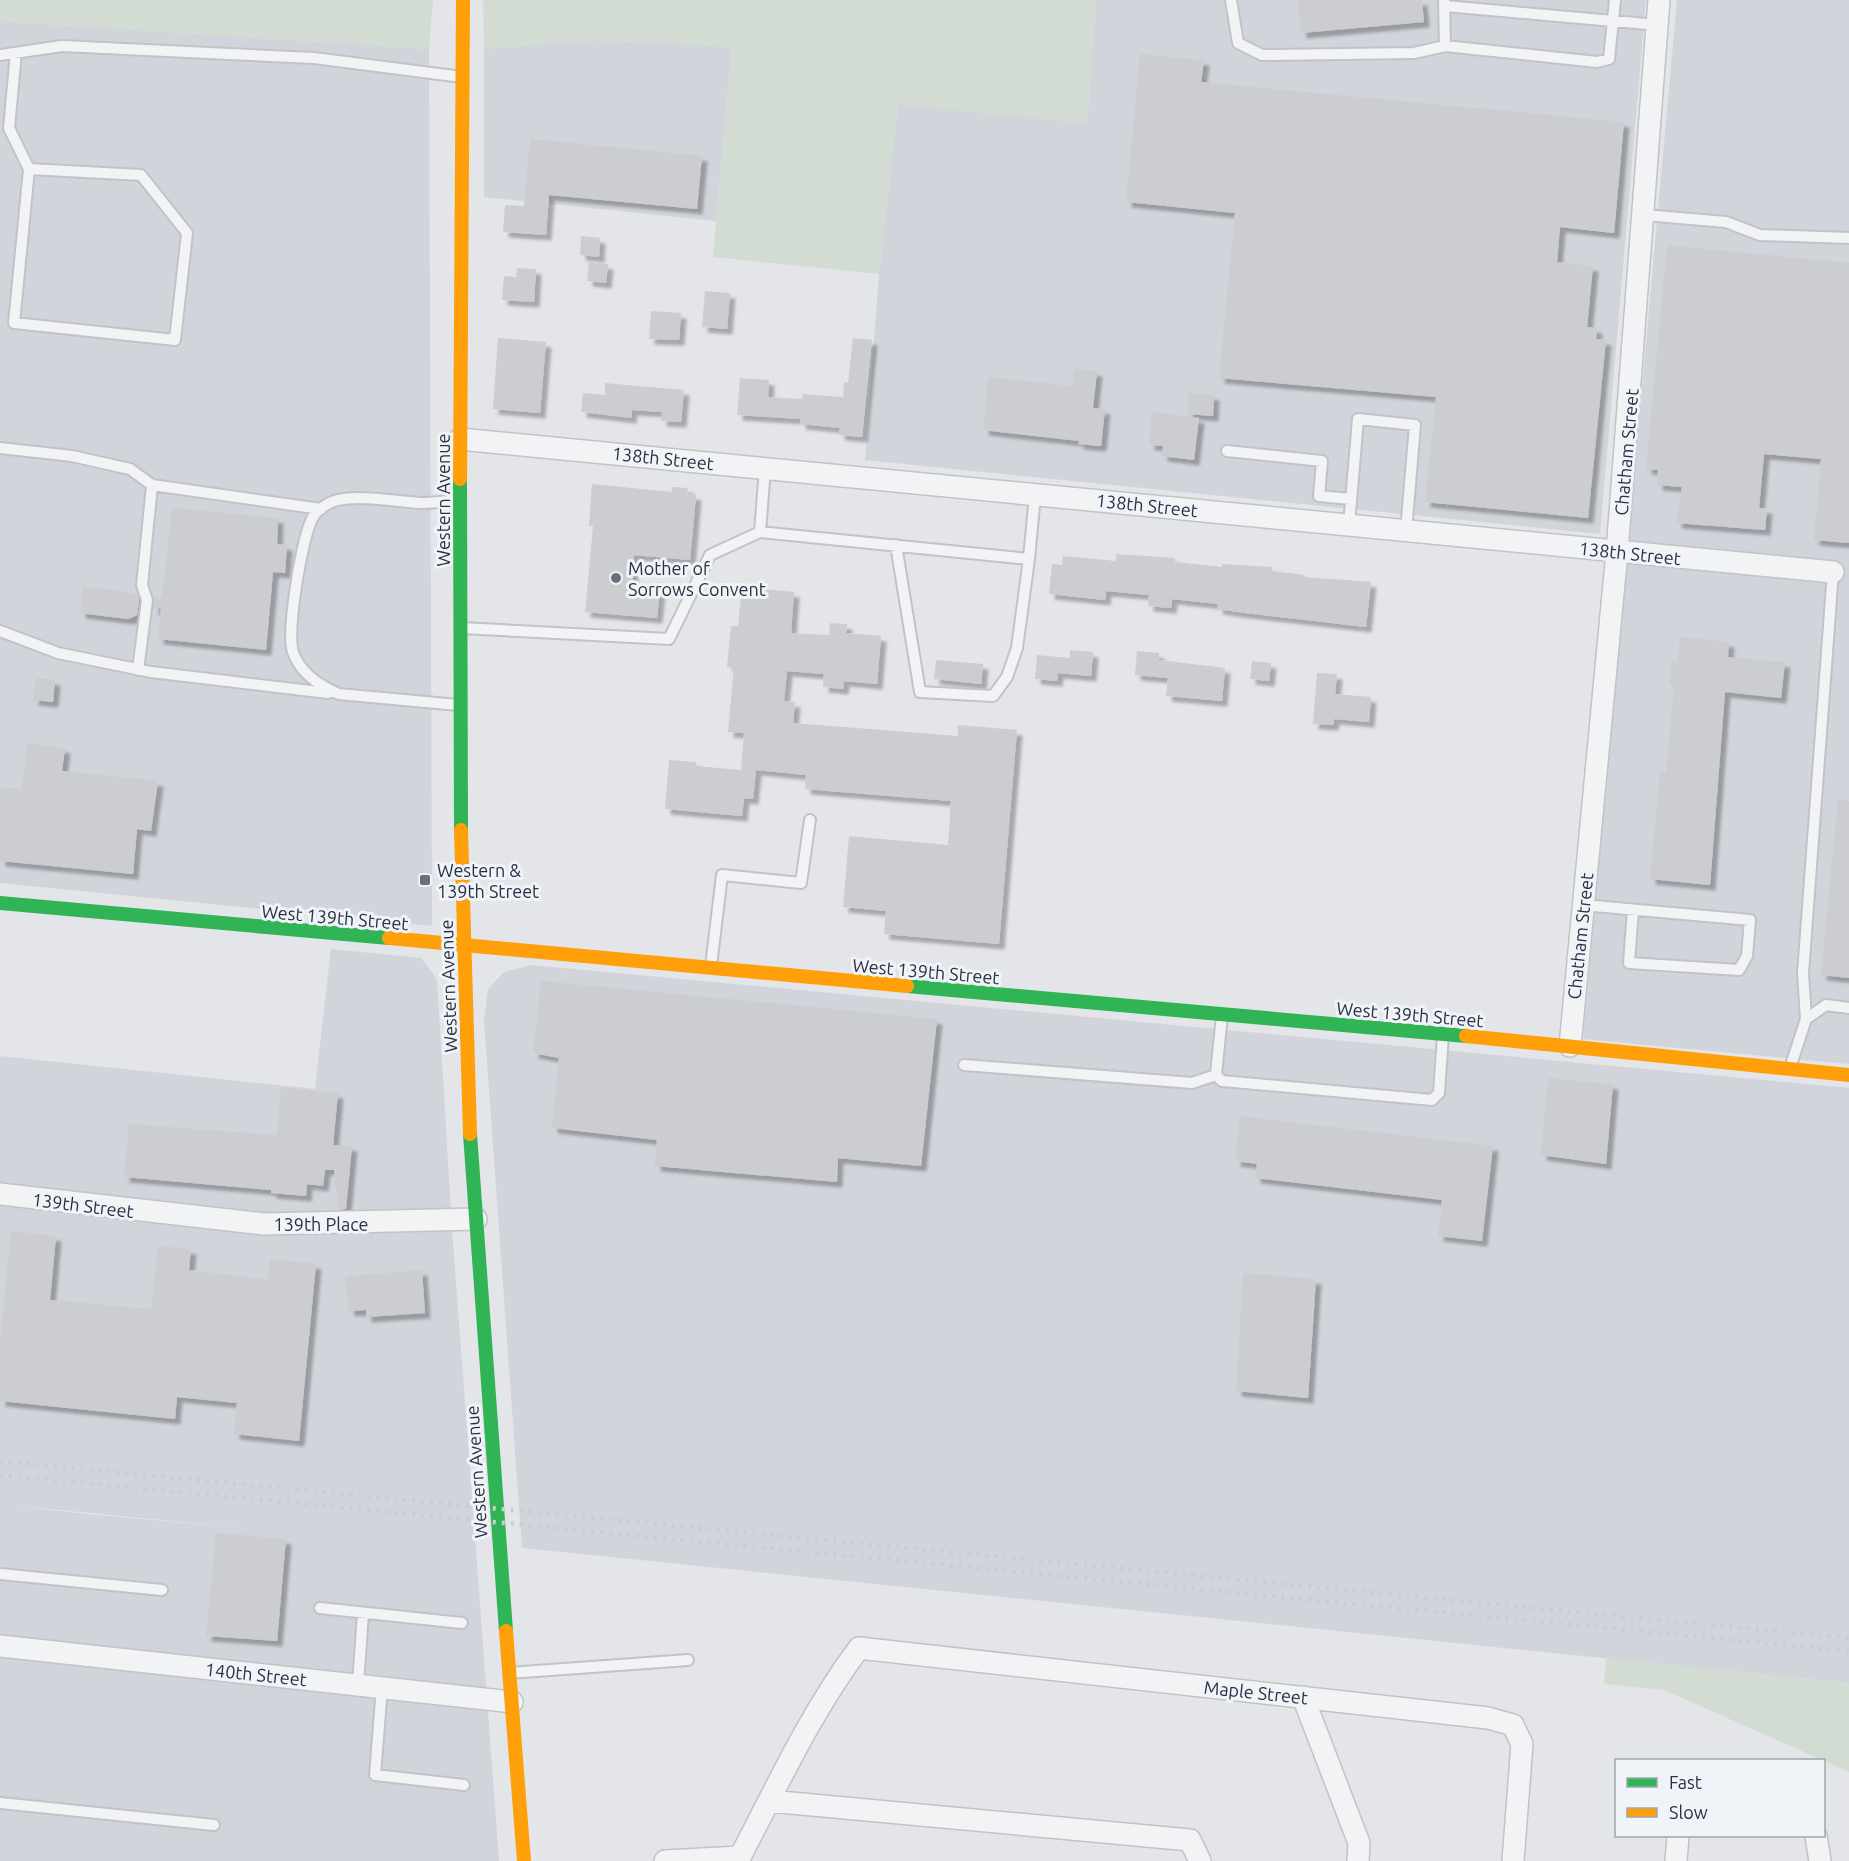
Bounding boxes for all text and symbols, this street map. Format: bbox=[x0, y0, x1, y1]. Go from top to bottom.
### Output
street label: Chatham Street bbox=[1610, 388, 1642, 516]
street label: Western Avenue bbox=[433, 434, 453, 566]
street label: 138th Street bbox=[611, 443, 715, 473]
street label: 138th Street bbox=[1095, 490, 1199, 520]
street label: 138th Street bbox=[1578, 538, 1682, 568]
place label: Mother of Sorrows Convent bbox=[628, 558, 766, 599]
marker: Mother of Sorrows Convent bbox=[609, 571, 623, 585]
place label: Western & 139th Street bbox=[437, 860, 539, 901]
street label: Chatham Street bbox=[1563, 872, 1597, 1000]
marker: Western & 139th Street bbox=[418, 873, 432, 887]
street label: West 139th Street bbox=[261, 901, 409, 933]
street label: Western Avenue bbox=[436, 919, 460, 1053]
street label: West 139th Street bbox=[852, 955, 1000, 987]
street label: West 139th Street bbox=[1336, 998, 1484, 1030]
street label: 139th Street bbox=[31, 1189, 135, 1221]
street label: 139th Place bbox=[274, 1214, 368, 1234]
street label: Western Avenue bbox=[461, 1405, 491, 1539]
street label: 140th Street bbox=[204, 1659, 308, 1689]
street label: Maple Street bbox=[1203, 1677, 1309, 1707]
legend bbox=[1615, 1759, 1825, 1837]
text: Fast bbox=[1669, 1772, 1702, 1792]
text: Slow bbox=[1669, 1802, 1708, 1822]

